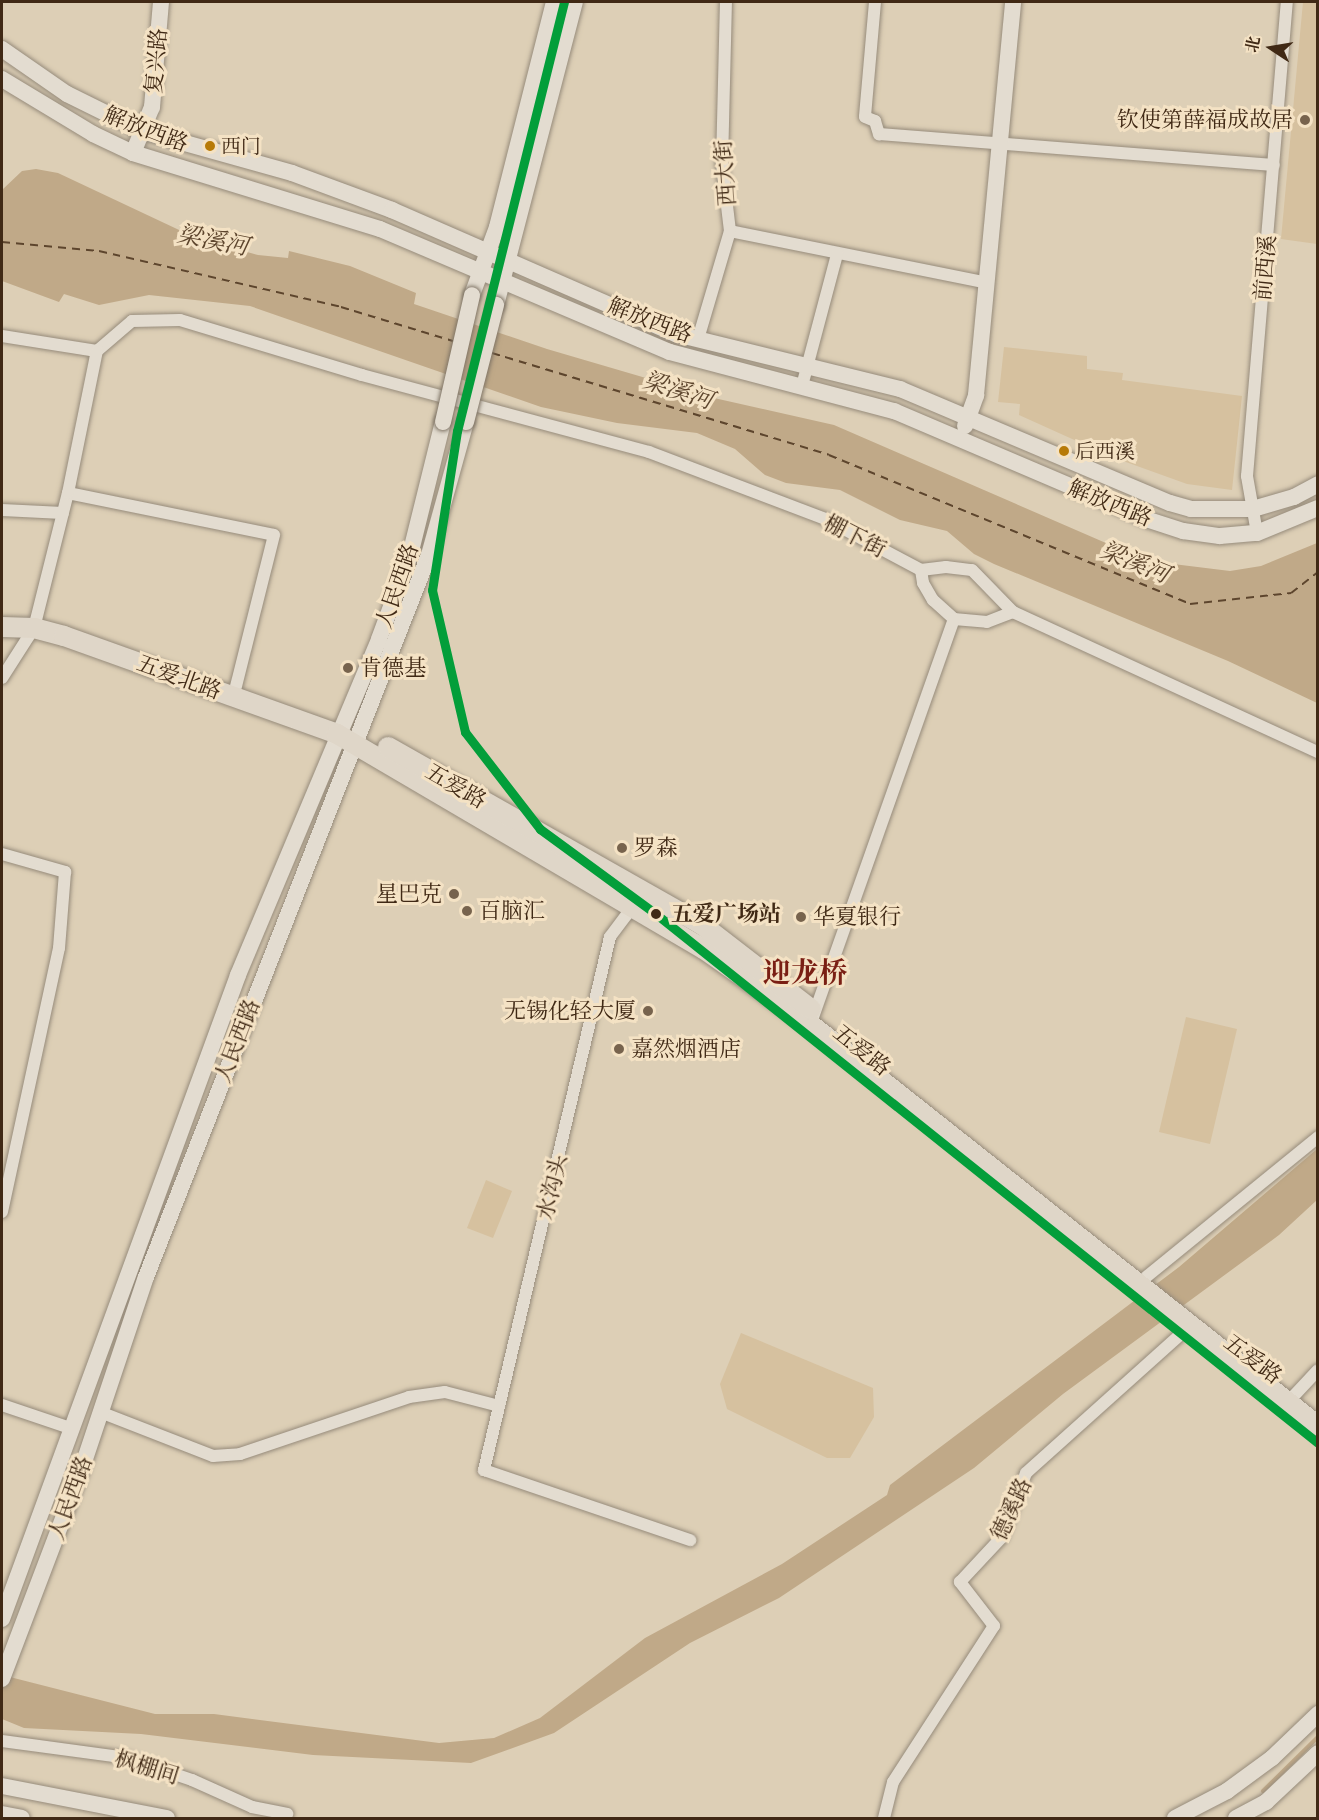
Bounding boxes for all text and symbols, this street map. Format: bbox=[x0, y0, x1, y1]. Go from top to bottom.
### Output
north arrow bbox=[1241, 18, 1301, 78]
street label: 复兴路 bbox=[140, 27, 172, 95]
text: 北 bbox=[1241, 34, 1265, 54]
street label: 解放西路 bbox=[100, 101, 192, 157]
place label: 钦使第薛福成故居 bbox=[1117, 107, 1293, 133]
marker: 钦使第薛福成故居 bbox=[1298, 113, 1312, 127]
place label: 西门 bbox=[221, 134, 261, 158]
street label: 西大街 bbox=[710, 139, 740, 207]
marker: 西门 bbox=[204, 140, 216, 152]
water label: 梁溪河 bbox=[175, 219, 251, 261]
street label: 前西溪 bbox=[1249, 234, 1281, 302]
street label: 解放西路 bbox=[604, 292, 696, 348]
water label: 梁溪河 bbox=[639, 365, 717, 415]
place label: 后西溪 bbox=[1075, 439, 1135, 463]
marker: 后西溪 bbox=[1058, 445, 1070, 457]
street label: 解放西路 bbox=[1064, 474, 1156, 532]
street label: 棚下街 bbox=[820, 509, 890, 563]
water label: 梁溪河 bbox=[1096, 535, 1174, 589]
street label: 人民西路 bbox=[370, 540, 424, 632]
street label: 五爱北路 bbox=[133, 650, 225, 704]
place label: 肯德基 bbox=[360, 655, 426, 681]
marker: 肯德基 bbox=[341, 661, 355, 675]
street label: 五爱路 bbox=[421, 758, 491, 814]
place label: 罗森 bbox=[634, 835, 678, 861]
marker: 罗森 bbox=[615, 841, 629, 855]
place label: 星巴克 bbox=[376, 881, 442, 907]
marker: 星巴克 bbox=[447, 887, 461, 901]
place label: 百脑汇 bbox=[479, 898, 545, 924]
place label: 五爱广场站 bbox=[671, 901, 781, 927]
marker: 百脑汇 bbox=[460, 904, 474, 918]
marker: 五爱广场站 bbox=[646, 904, 666, 924]
place label: 华夏银行 bbox=[813, 904, 901, 930]
marker: 华夏银行 bbox=[794, 910, 808, 924]
district label: 迎龙桥 bbox=[763, 955, 847, 989]
street label: 人民西路 bbox=[209, 995, 265, 1087]
place label: 无锡化轻大厦 bbox=[504, 998, 636, 1024]
marker: 无锡化轻大厦 bbox=[641, 1004, 655, 1018]
street label: 五爱路 bbox=[828, 1019, 896, 1081]
place label: 嘉然烟酒店 bbox=[631, 1036, 741, 1062]
marker: 嘉然烟酒店 bbox=[612, 1042, 626, 1056]
street label: 水沟头 bbox=[532, 1152, 572, 1222]
street label: 五爱路 bbox=[1219, 1329, 1287, 1389]
street label: 人民西路 bbox=[43, 1452, 97, 1544]
street label: 德溪路 bbox=[985, 1474, 1037, 1544]
street label: 枫棚间 bbox=[112, 1745, 182, 1789]

